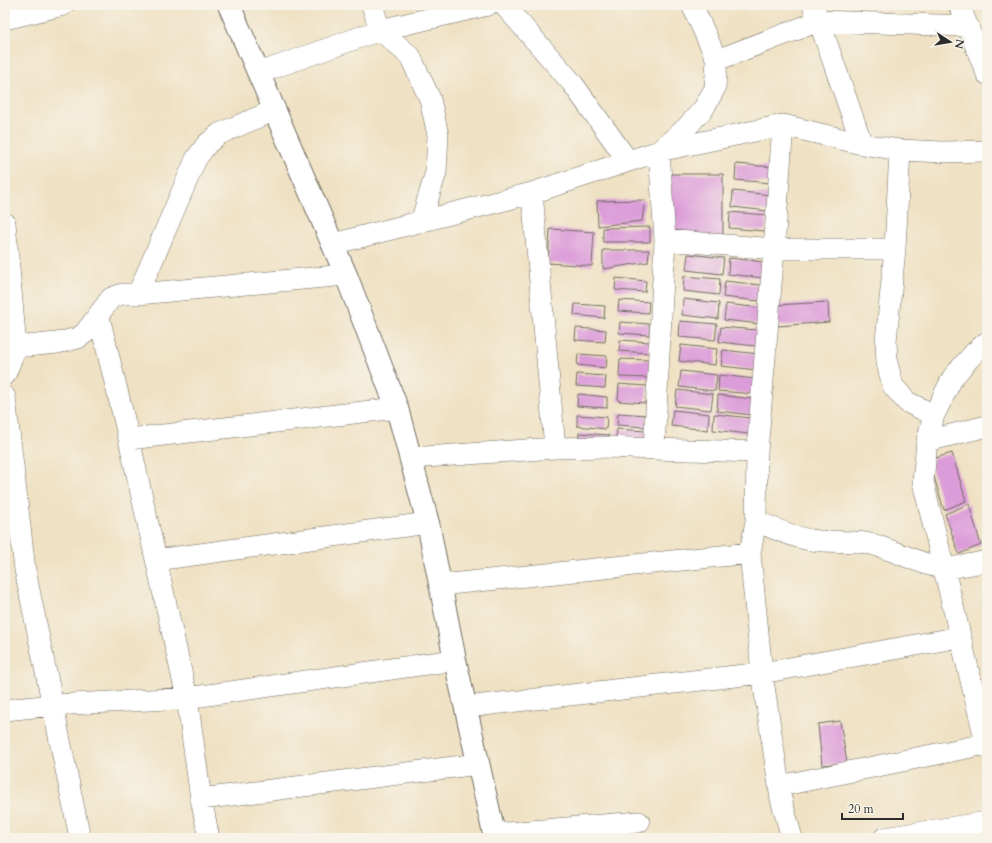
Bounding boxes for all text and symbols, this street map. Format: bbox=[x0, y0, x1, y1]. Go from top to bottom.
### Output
north arrow bbox=[930, 22, 970, 62]
text: N bbox=[951, 38, 968, 51]
scale bar bbox=[842, 795, 903, 821]
text: 20 m bbox=[848, 801, 875, 817]

